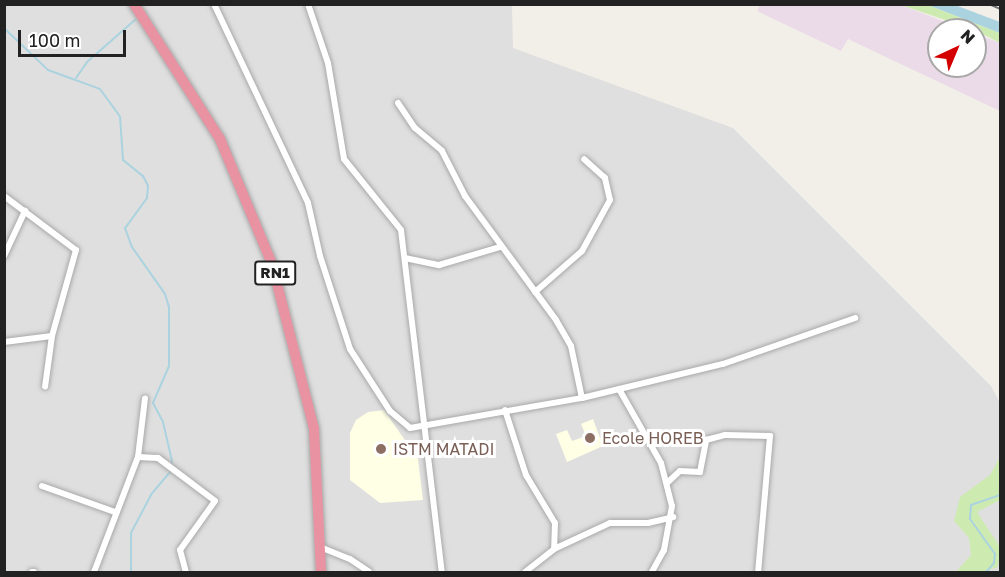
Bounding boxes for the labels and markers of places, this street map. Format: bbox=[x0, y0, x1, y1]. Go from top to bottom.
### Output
place label: Ecole HOREB bbox=[602, 428, 704, 448]
marker: Ecole HOREB bbox=[583, 431, 597, 445]
place label: ISTM MATADI bbox=[393, 439, 495, 459]
marker: ISTM MATADI bbox=[374, 442, 388, 456]

